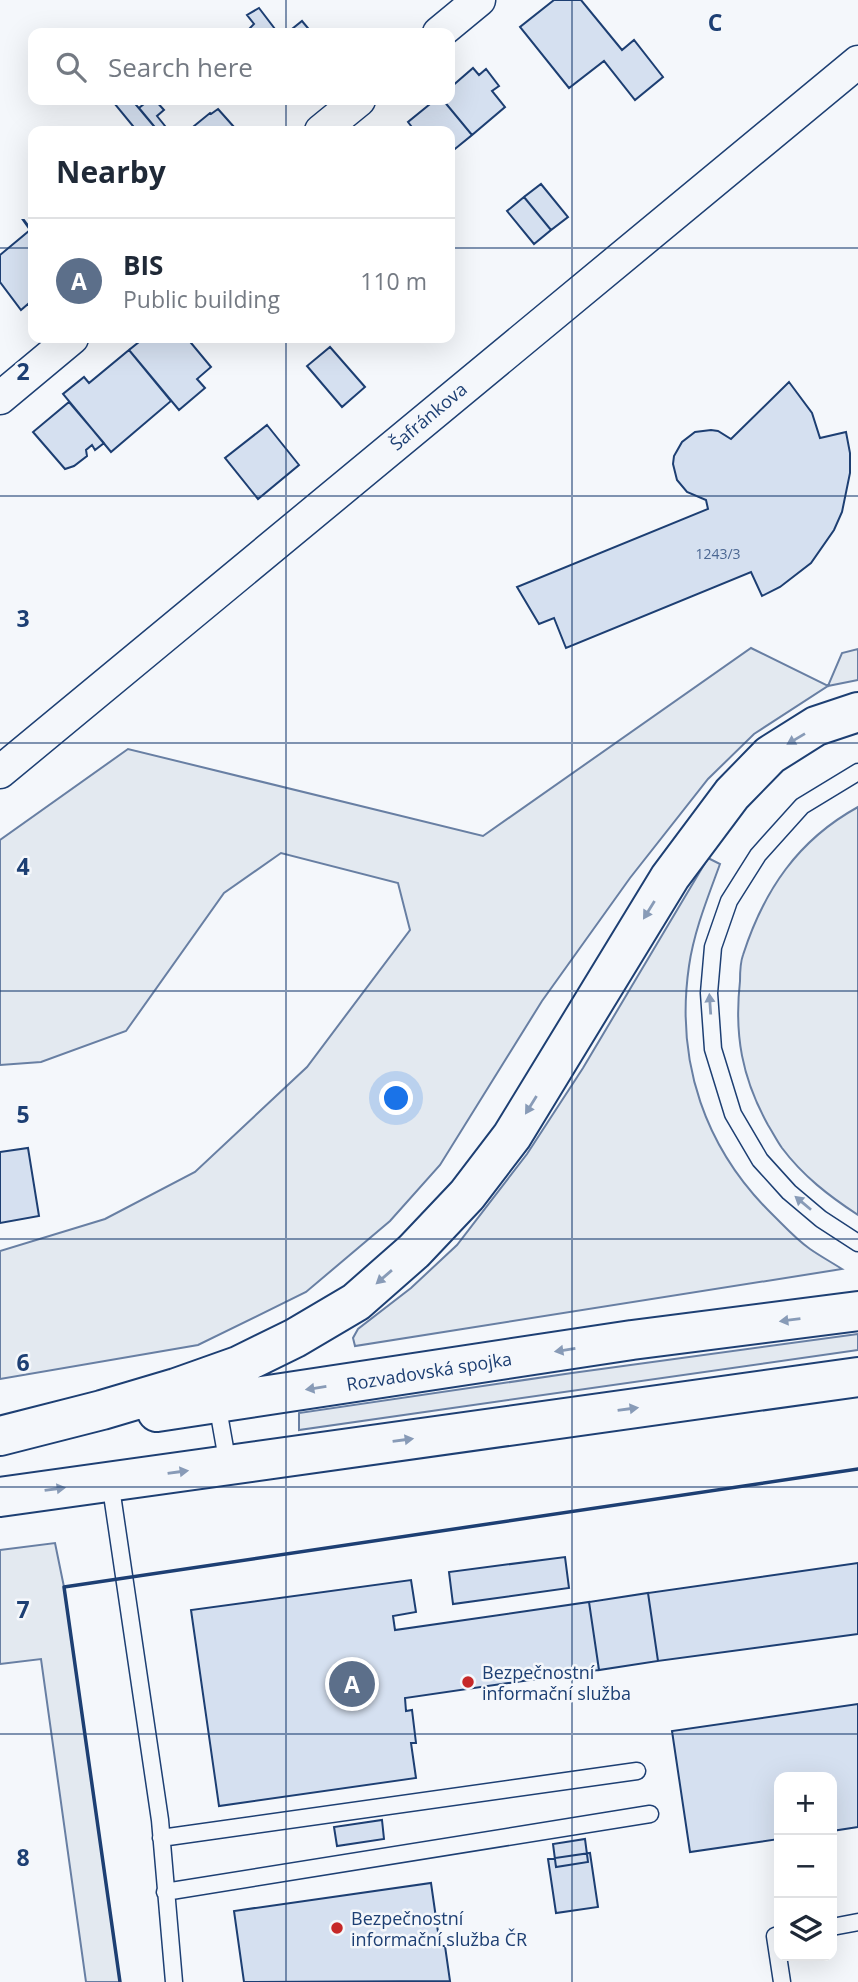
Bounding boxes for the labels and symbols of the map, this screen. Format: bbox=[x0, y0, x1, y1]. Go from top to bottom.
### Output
text: C bbox=[708, 6, 722, 38]
text: 2 bbox=[16, 355, 30, 387]
street label: Šafránkova bbox=[384, 377, 472, 455]
house number: 1243/3 bbox=[695, 544, 741, 563]
text: 3 bbox=[16, 602, 30, 634]
one-way arrow bbox=[786, 733, 805, 745]
text: 4 bbox=[16, 850, 30, 882]
one-way arrow bbox=[643, 901, 656, 920]
one-way arrow bbox=[704, 993, 715, 1015]
your location bbox=[379, 1081, 413, 1115]
one-way arrow bbox=[525, 1095, 538, 1114]
text: 5 bbox=[16, 1098, 30, 1130]
one-way arrow bbox=[794, 1196, 811, 1211]
one-way arrow bbox=[376, 1269, 393, 1284]
one-way arrow bbox=[779, 1315, 801, 1326]
one-way arrow bbox=[554, 1345, 576, 1356]
text: 6 bbox=[16, 1346, 30, 1378]
street label: Rozvadovská spojka bbox=[344, 1346, 514, 1396]
one-way arrow bbox=[305, 1383, 327, 1394]
one-way arrow bbox=[617, 1403, 639, 1414]
one-way arrow bbox=[392, 1435, 414, 1446]
one-way arrow bbox=[167, 1466, 189, 1477]
one-way arrow bbox=[44, 1483, 66, 1494]
text: 7 bbox=[16, 1593, 30, 1625]
pin: A bbox=[329, 1658, 375, 1710]
place label: Bezpečnostní informační služba bbox=[482, 1660, 631, 1705]
marker: Bezpečnostní informační služba bbox=[460, 1674, 476, 1690]
text: 8 bbox=[16, 1841, 30, 1873]
place label: Bezpečnostní informační služba ČR bbox=[351, 1906, 527, 1951]
marker: Bezpečnostní informační služba ČR bbox=[329, 1920, 345, 1936]

